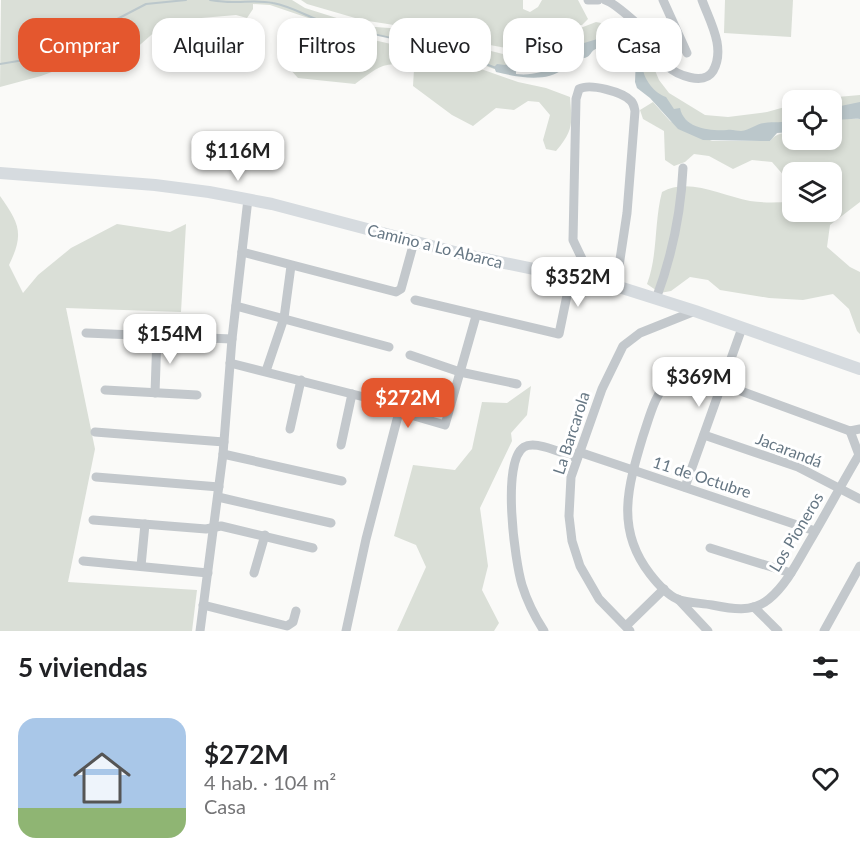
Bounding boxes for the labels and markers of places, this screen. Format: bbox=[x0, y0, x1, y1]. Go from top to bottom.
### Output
pin: $116M bbox=[196, 131, 280, 182]
pin: $352M bbox=[536, 257, 620, 308]
pin: $154M bbox=[128, 314, 212, 365]
pin: $369M bbox=[657, 357, 741, 408]
pin: $272M bbox=[366, 378, 450, 429]

